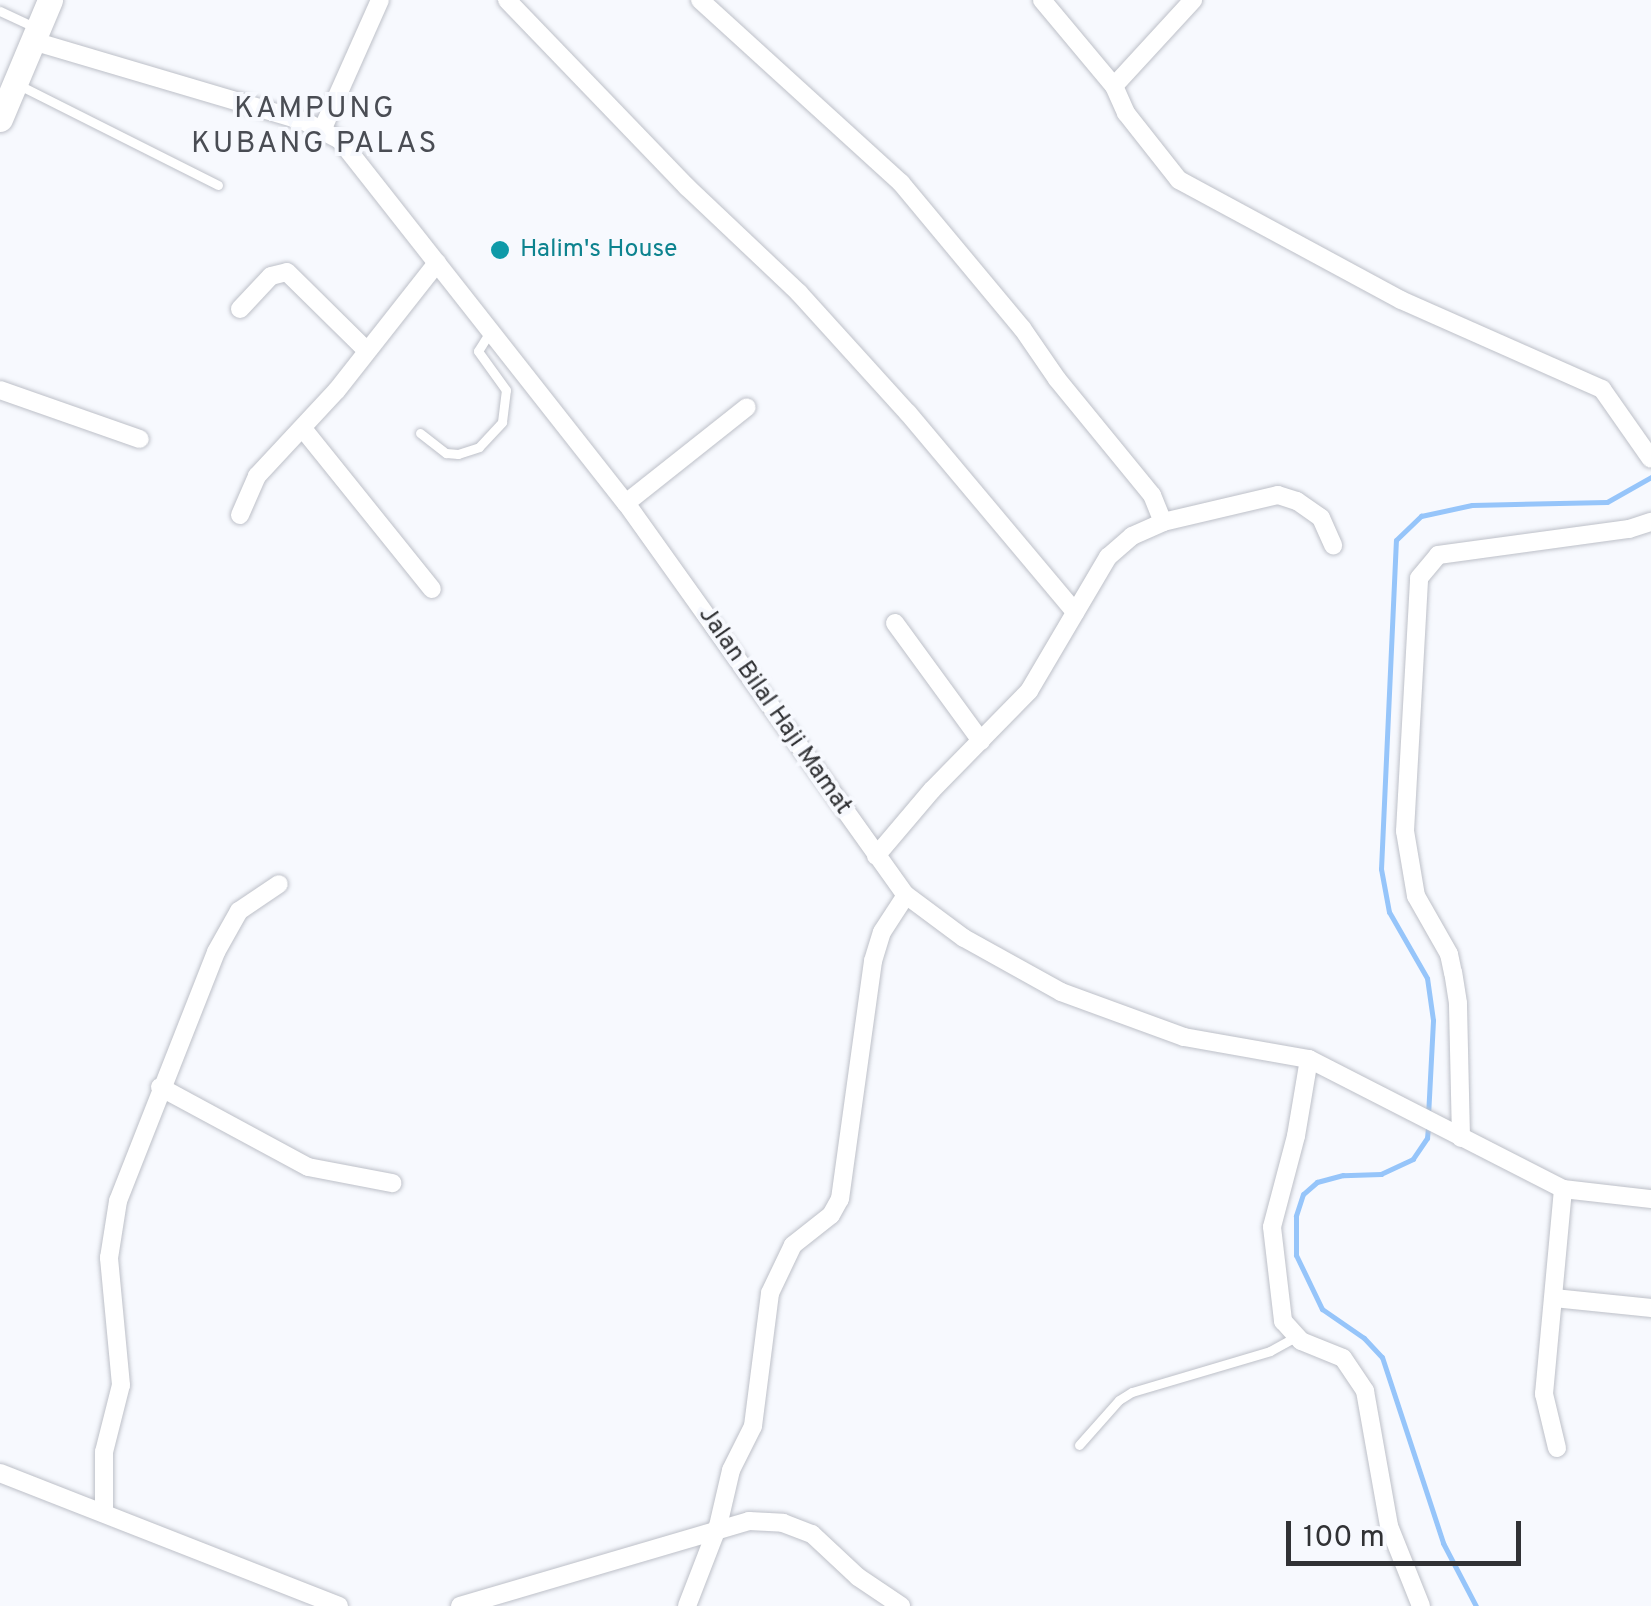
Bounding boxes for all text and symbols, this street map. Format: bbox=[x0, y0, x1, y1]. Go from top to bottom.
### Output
district label: KAMPUNG KUBANG PALAS bbox=[191, 92, 439, 162]
place label: Halim's House bbox=[520, 235, 677, 265]
marker: Halim's House bbox=[489, 239, 511, 261]
street label: Jalan Bilal Haji Mamat bbox=[691, 601, 857, 821]
scale bar bbox=[1291, 1501, 1526, 1563]
text: 100 m bbox=[1303, 1520, 1385, 1557]

